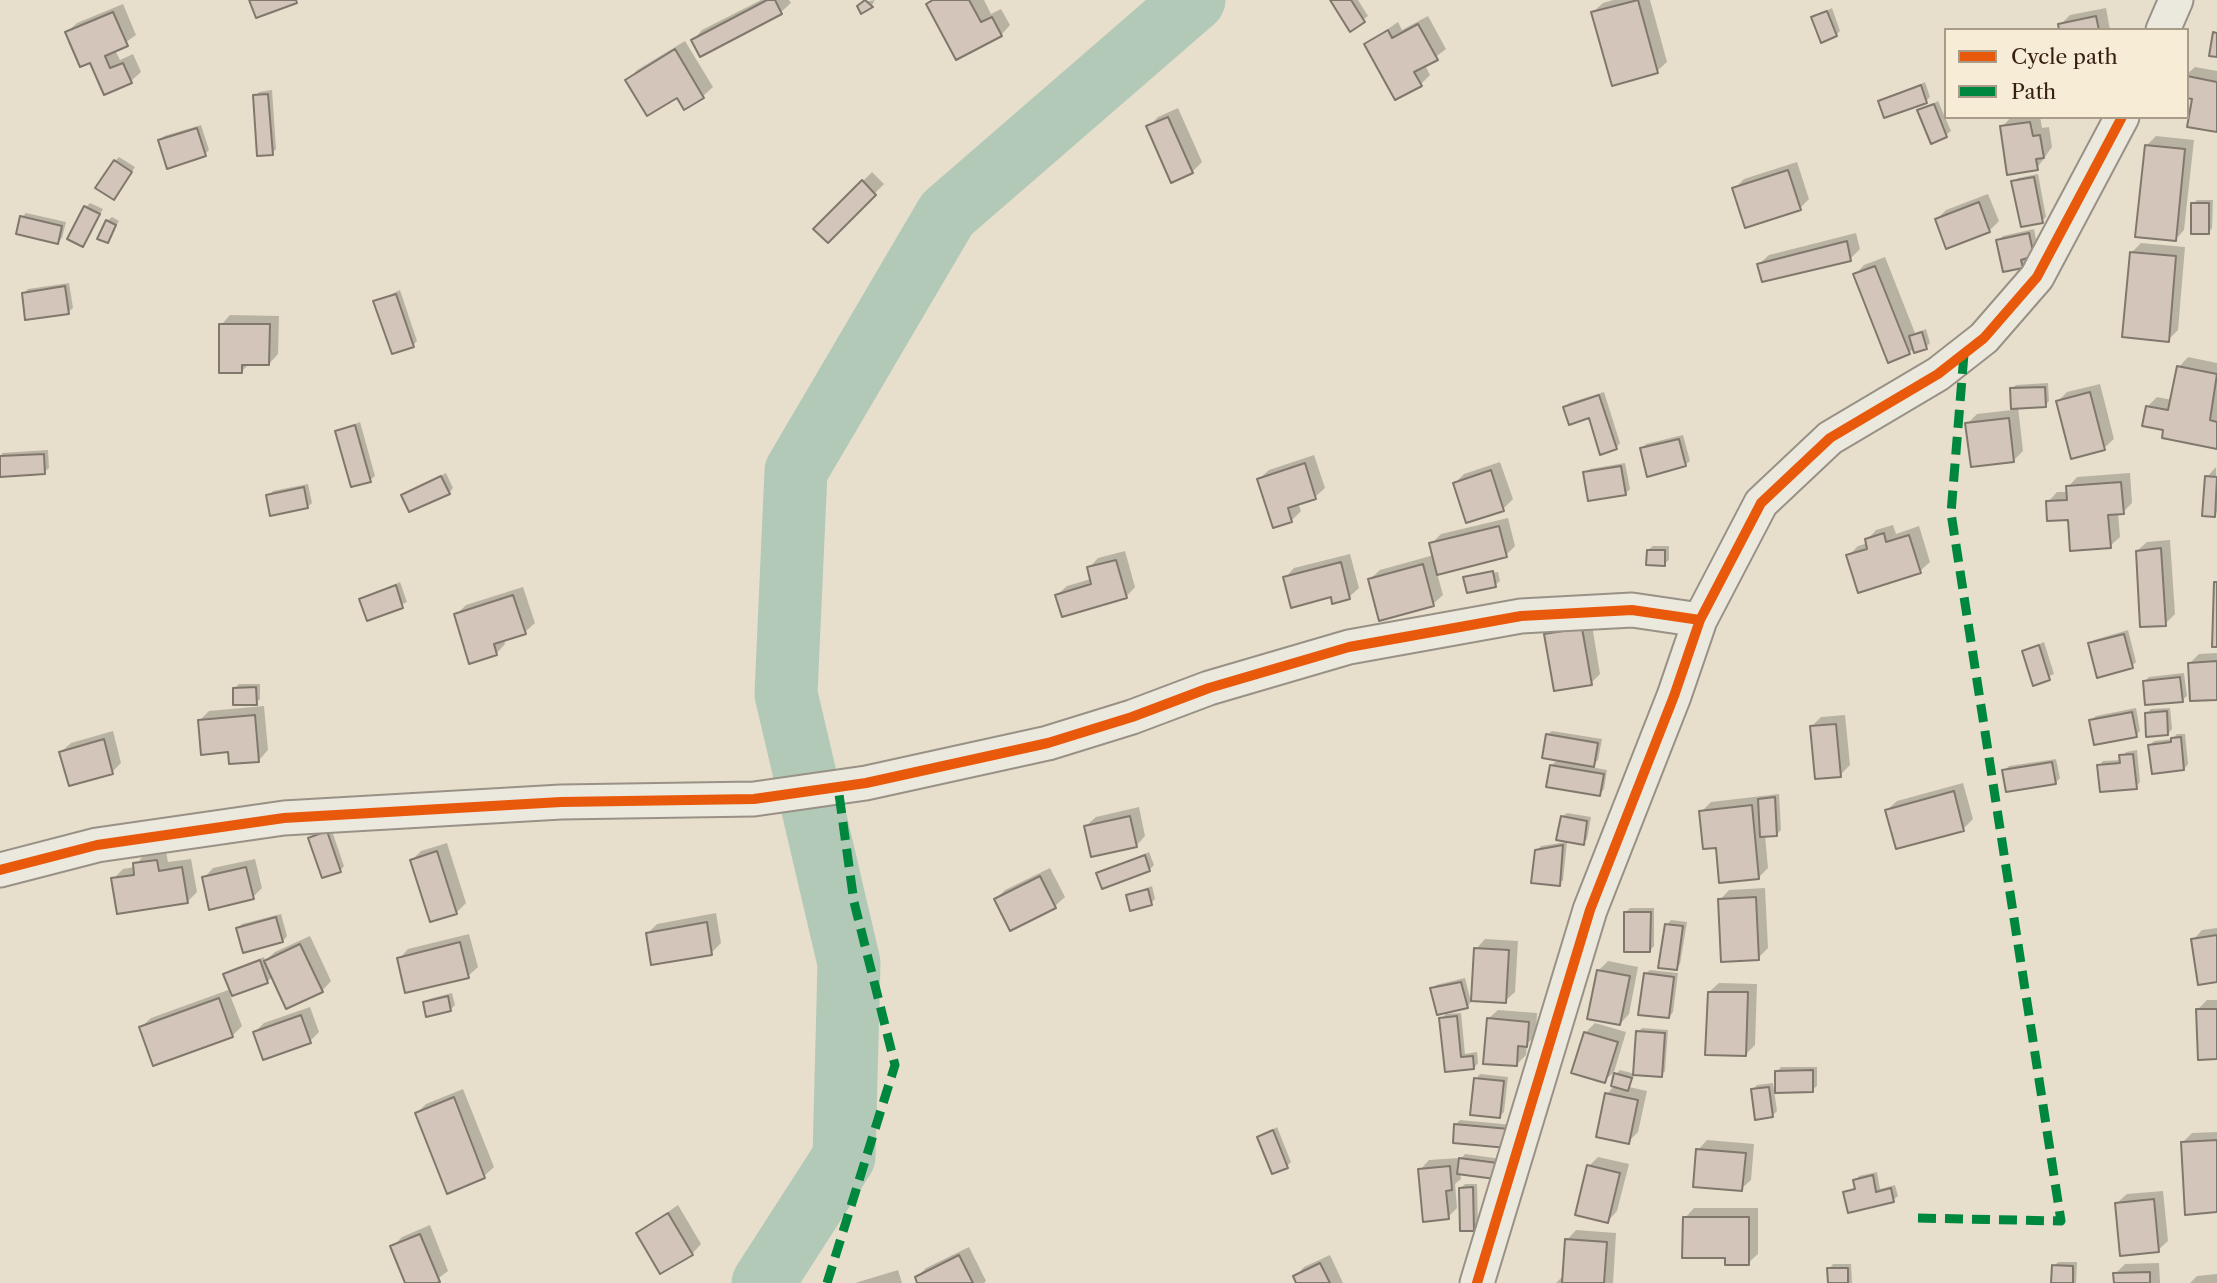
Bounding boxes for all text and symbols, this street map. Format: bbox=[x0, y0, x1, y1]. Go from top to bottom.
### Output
legend bbox=[1944, 28, 2189, 119]
text: Cycle path bbox=[2011, 44, 2118, 69]
text: Path bbox=[2011, 79, 2056, 104]

